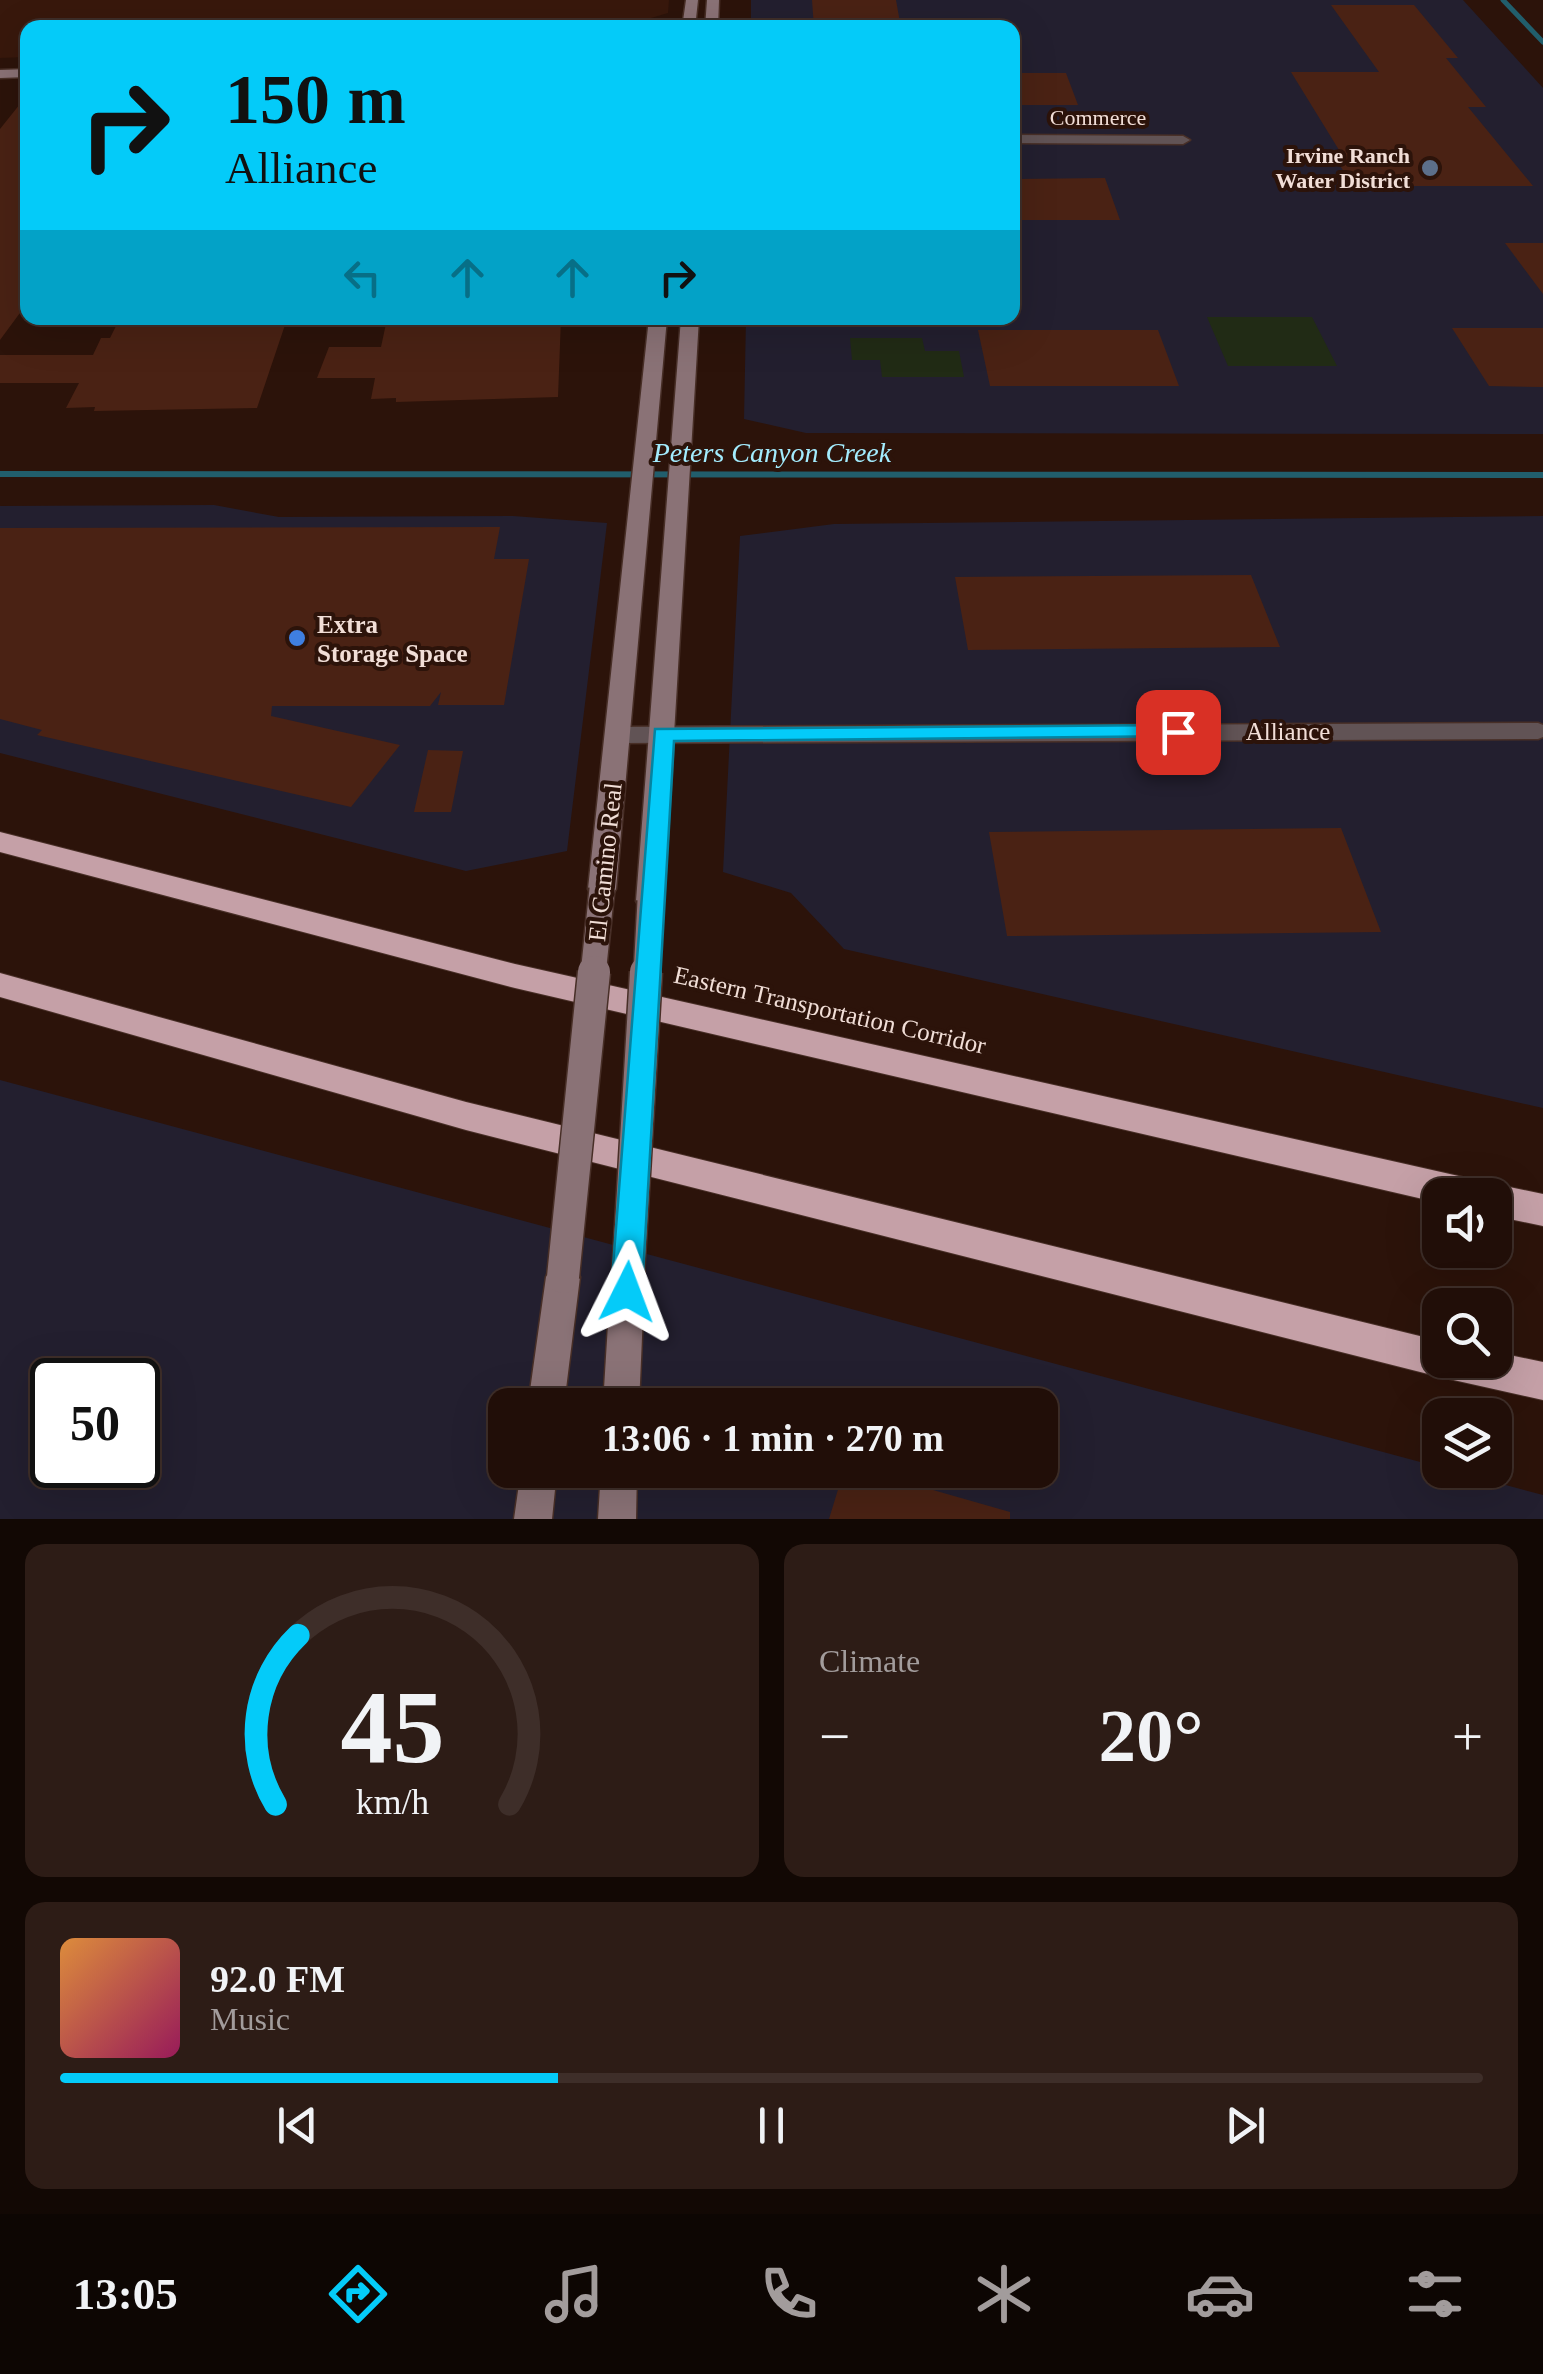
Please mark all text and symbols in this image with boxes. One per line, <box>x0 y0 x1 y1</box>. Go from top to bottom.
icon: right <box>60 60 190 190</box>
text: 150 m <box>225 61 406 138</box>
street label: Commerce <box>1050 105 1146 130</box>
text: Alliance <box>225 143 377 193</box>
place label: Irvine Ranch Water District <box>1275 143 1411 193</box>
marker: Irvine Ranch Water District <box>1419 157 1441 179</box>
icon: left <box>335 250 390 305</box>
icon: ahead <box>440 250 495 305</box>
icon: ahead <box>545 250 600 305</box>
icon: right <box>650 250 705 305</box>
water label: Peters Canyon Creek <box>652 437 892 468</box>
place label: Extra Storage Space <box>317 611 468 667</box>
marker: Extra Storage Space <box>286 627 308 649</box>
pin <box>1136 690 1221 775</box>
icon: arrive <box>1151 705 1206 760</box>
street label: Alliance <box>1246 718 1330 745</box>
street label: El Camino Real <box>583 781 627 943</box>
street label: Eastern Transportation Corridor <box>671 961 989 1059</box>
map controls <box>1422 1178 1512 1488</box>
button: sound <box>1422 1178 1512 1268</box>
position arrow <box>575 1240 679 1344</box>
button: search <box>1422 1288 1512 1378</box>
speed limit sign: 50 <box>30 1358 160 1488</box>
button: layers <box>1422 1398 1512 1488</box>
text: 13:06 · 1 min · 270 m <box>602 1417 944 1459</box>
text: Climate <box>819 1643 920 1679</box>
text: 45 <box>340 1669 444 1784</box>
text: 20° <box>1099 1694 1204 1777</box>
text: − <box>819 1706 850 1767</box>
text: + <box>1452 1706 1483 1767</box>
text: km/h <box>355 1782 429 1822</box>
text: 92.0 FM <box>210 1958 345 2000</box>
text: Music <box>210 2001 290 2037</box>
icon: previous <box>270 2098 325 2153</box>
icon: pause <box>744 2098 799 2153</box>
icon: next <box>1218 2098 1273 2153</box>
icon: directions <box>323 2259 393 2329</box>
icon: music <box>539 2259 609 2329</box>
icon: phone <box>754 2259 824 2329</box>
icon: climate <box>969 2259 1039 2329</box>
icon: car <box>1185 2259 1255 2329</box>
icon: filters <box>1400 2259 1470 2329</box>
text: 13:05 <box>73 2269 178 2319</box>

